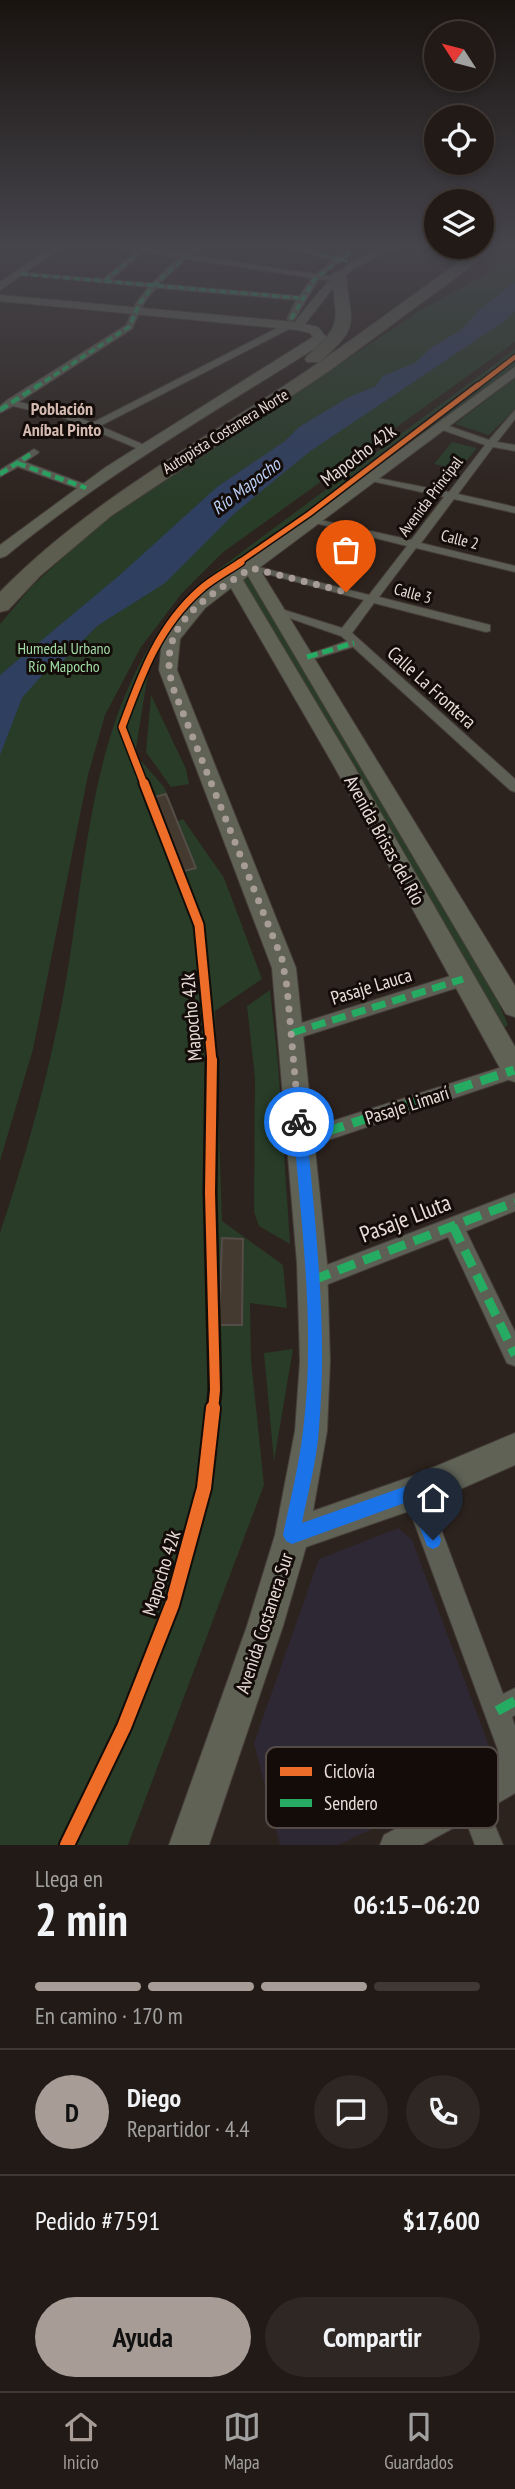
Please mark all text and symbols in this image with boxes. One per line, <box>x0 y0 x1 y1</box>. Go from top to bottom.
north arrow <box>424 21 494 91</box>
map controls <box>424 21 494 259</box>
button: locate <box>424 105 494 175</box>
button: layers <box>424 189 494 259</box>
street label: Autopista Costanera Norte <box>158 384 292 478</box>
district label: Población Aníbal Pinto <box>22 397 101 441</box>
street label: Mapocho 42k <box>316 419 401 491</box>
water label: Río Mapocho <box>207 452 286 519</box>
street label: Avenida Principal <box>393 452 467 540</box>
pin <box>316 520 376 592</box>
street label: Calle 2 <box>439 525 481 553</box>
icon: bag <box>327 531 365 569</box>
street label: Calle 3 <box>392 578 434 608</box>
park label: Humedal Urbano Río Mapocho <box>18 638 111 676</box>
street label: Calle La Frontera <box>383 641 481 733</box>
street label: Avenida Brisas del Río <box>339 771 431 909</box>
street label: Pasaje Lauca <box>328 962 414 1010</box>
street label: Mapocho 42k <box>175 971 207 1062</box>
street label: Pasaje Limarí <box>362 1080 452 1130</box>
courier <box>264 1087 334 1157</box>
icon: bike <box>280 1103 318 1141</box>
street label: Pasaje Lluta <box>355 1187 455 1249</box>
pin <box>403 1468 463 1540</box>
icon: home <box>414 1479 452 1517</box>
street label: Mapocho 42k <box>137 1527 186 1619</box>
street label: Avenida Costanera Sur <box>230 1549 298 1696</box>
legend <box>266 1747 498 1828</box>
text: Ciclovía <box>324 1759 375 1783</box>
text: Sendero <box>324 1791 378 1815</box>
text: Llega en <box>35 1864 103 1893</box>
text: 06:15–06:20 <box>353 1888 480 1921</box>
text: 2 min <box>35 1889 128 1949</box>
text: En camino · 170 m <box>35 2001 183 2030</box>
button: chat <box>314 2075 388 2149</box>
button: phone <box>406 2075 480 2149</box>
text: Diego <box>127 2081 181 2114</box>
text: D <box>65 2096 79 2129</box>
text: Repartidor · 4.4 <box>127 2114 250 2143</box>
text: Pedido #7591 <box>35 2204 160 2237</box>
text: $17,600 <box>402 2204 480 2237</box>
button: Ayuda <box>35 2297 251 2377</box>
button: Compartir <box>265 2297 480 2377</box>
tab: Inicio <box>62 2408 100 2474</box>
tab: Mapa <box>223 2408 261 2474</box>
tab: Guardados <box>384 2408 453 2474</box>

